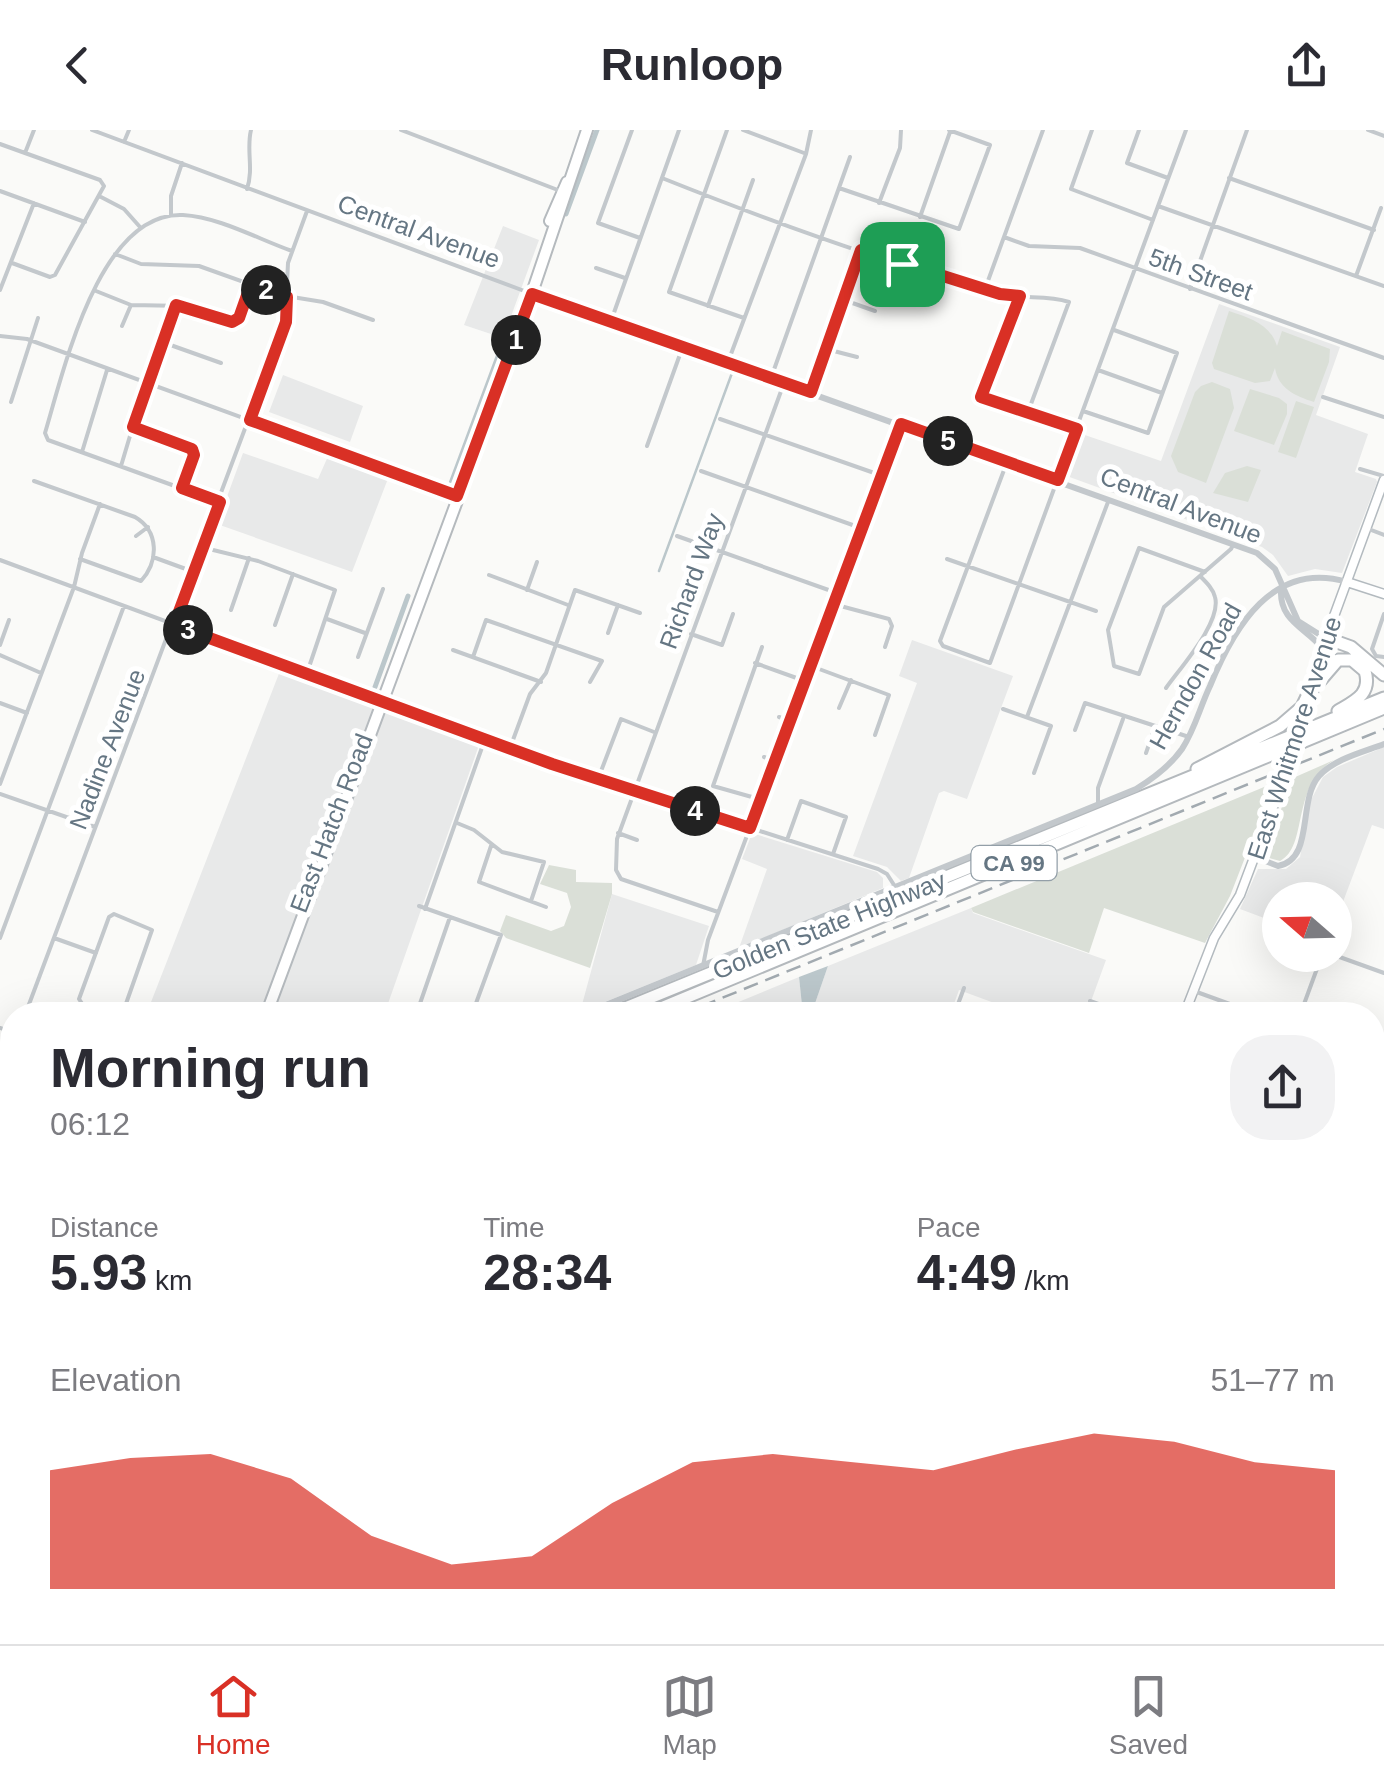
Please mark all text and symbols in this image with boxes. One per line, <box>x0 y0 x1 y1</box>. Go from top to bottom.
icon: back <box>50 38 105 93</box>
icon: share <box>1279 38 1334 93</box>
text: Runloop <box>601 39 783 90</box>
street label: Central Avenue <box>334 189 504 273</box>
pin <box>860 222 945 307</box>
icon: arrive <box>875 237 930 292</box>
street label: 5th Street <box>1145 242 1257 306</box>
pin: 2 <box>241 265 291 315</box>
text: 2 <box>258 274 274 305</box>
pin: 1 <box>491 315 541 365</box>
text: 1 <box>508 324 524 355</box>
pin: 5 <box>923 416 973 466</box>
text: 5 <box>940 425 956 456</box>
street label: Central Avenue <box>1096 461 1266 549</box>
street label: Richard Way <box>654 509 729 653</box>
street label: Herndon Road <box>1143 598 1247 754</box>
pin: 3 <box>163 605 213 655</box>
street label: East Whitmore Avenue <box>1241 613 1347 863</box>
text: 3 <box>180 614 196 645</box>
street label: Nadine Avenue <box>64 665 150 833</box>
street label: East Hatch Road <box>284 730 378 916</box>
pin: 4 <box>670 786 720 836</box>
text: 4 <box>687 795 703 826</box>
road number: CA 99 <box>972 846 1056 880</box>
street label: Golden State Highway <box>708 865 950 985</box>
north arrow <box>1262 882 1352 972</box>
map controls <box>1262 882 1352 972</box>
button: share <box>1230 1035 1335 1140</box>
text: Morning run <box>50 1037 371 1099</box>
text: 06:12 <box>50 1106 130 1142</box>
text: Distance <box>50 1212 159 1243</box>
text: Time <box>483 1212 545 1243</box>
text: Pace <box>917 1212 980 1243</box>
text: 5.93 <box>50 1245 147 1301</box>
text: 28:34 <box>483 1245 611 1301</box>
text: 4:49 <box>917 1245 1017 1301</box>
text: km <box>147 1265 192 1296</box>
text: /km <box>1017 1265 1070 1296</box>
text: Elevation <box>50 1362 182 1398</box>
text: 51–77 m <box>1210 1362 1335 1398</box>
tab: Home <box>196 1669 271 1761</box>
tab: Map <box>662 1669 717 1761</box>
tab: Saved <box>1109 1669 1188 1761</box>

